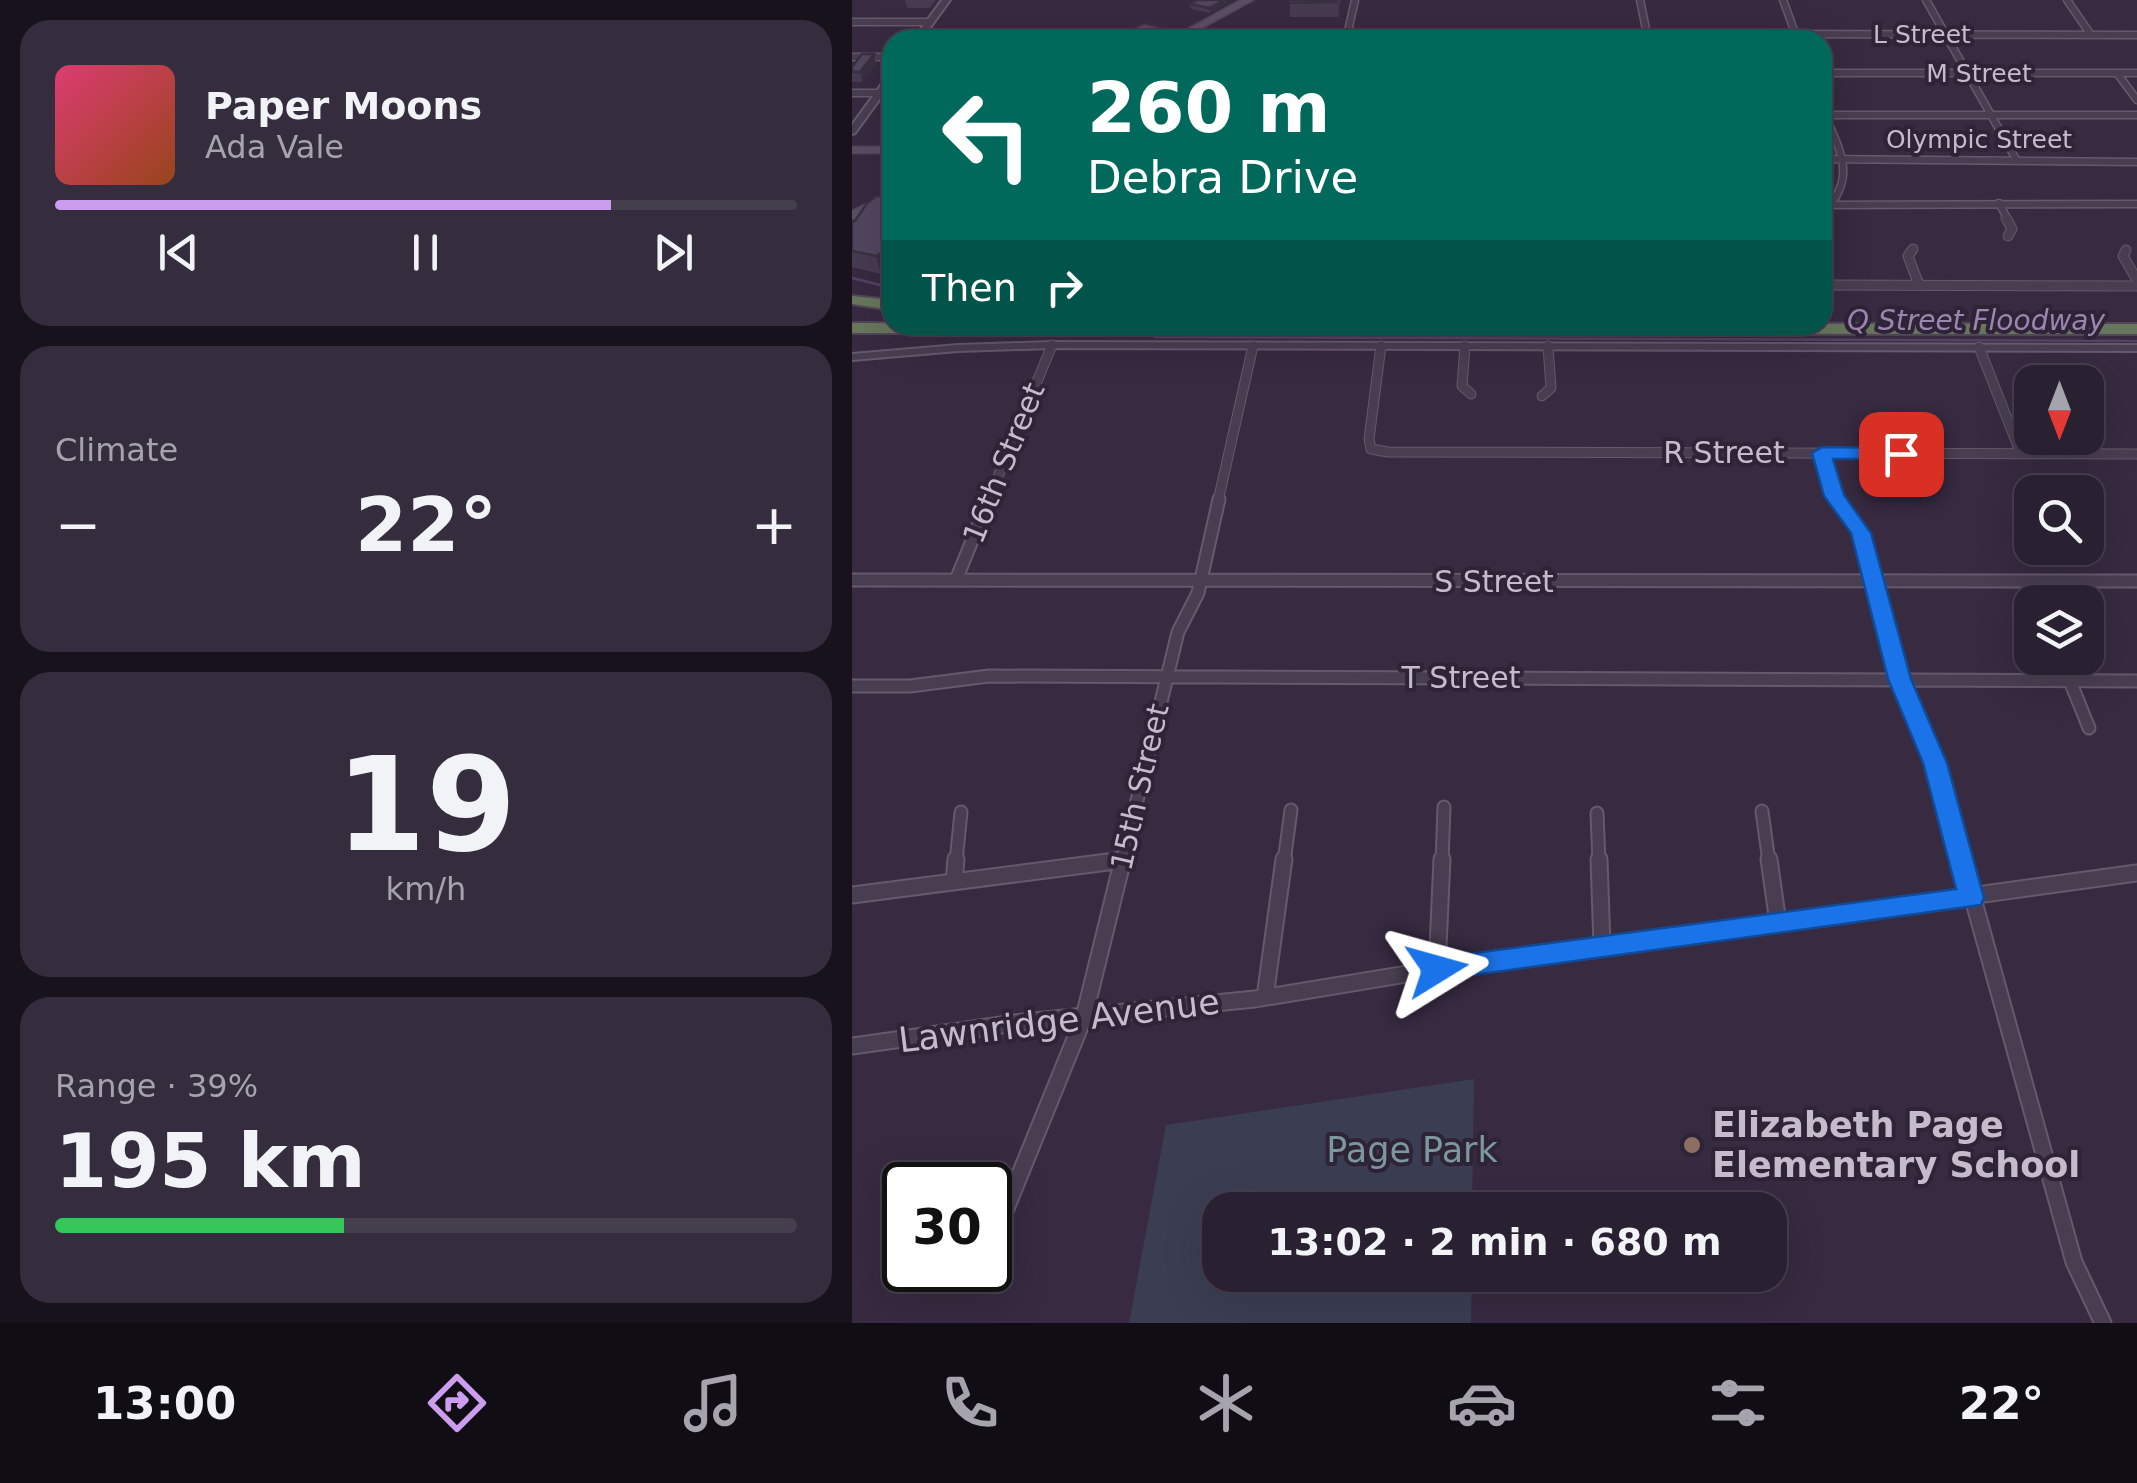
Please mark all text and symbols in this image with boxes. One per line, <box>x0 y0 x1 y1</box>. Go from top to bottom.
street label: L Street <box>1873 20 1971 49</box>
street label: M Street <box>1926 59 2032 88</box>
text: 260 m <box>1087 67 1330 149</box>
icon: left <box>922 70 1052 200</box>
text: Paper Moons <box>205 84 482 128</box>
street label: Olympic Street <box>1886 125 2072 154</box>
text: Ada Vale <box>205 128 344 166</box>
text: Debra Drive <box>1087 151 1358 204</box>
icon: previous <box>151 225 206 280</box>
icon: pause <box>398 225 453 280</box>
icon: next <box>646 225 701 280</box>
icon: right <box>1037 260 1092 315</box>
text: Then <box>922 266 1017 310</box>
water label: Q Street Floodway <box>1847 304 2105 337</box>
north arrow <box>2014 365 2104 455</box>
map controls <box>2014 365 2104 675</box>
street label: 16th Street <box>956 377 1052 548</box>
pin <box>1859 412 1944 497</box>
icon: arrive <box>1874 427 1929 482</box>
text: Climate <box>55 431 178 469</box>
street label: R Street <box>1663 435 1785 470</box>
button: search <box>2014 475 2104 565</box>
text: 22° <box>355 481 497 569</box>
text: − <box>55 493 101 557</box>
text: + <box>751 493 797 557</box>
street label: S Street <box>1434 564 1554 599</box>
button: layers <box>2014 585 2104 675</box>
street label: T Street <box>1400 660 1521 695</box>
street label: 15th Street <box>1103 700 1176 873</box>
text: 19 <box>336 729 516 881</box>
text: km/h <box>386 870 466 908</box>
position arrow <box>1385 917 1489 1021</box>
street label: Lawnridge Avenue <box>896 981 1222 1061</box>
text: Range · 39% <box>55 1067 258 1105</box>
place label: Elizabeth Page Elementary School <box>1712 1105 2080 1185</box>
text: 195 km <box>55 1117 366 1205</box>
park label: Page Park <box>1326 1130 1498 1170</box>
marker: Elizabeth Page Elementary School <box>1681 1134 1703 1156</box>
speed limit sign: 30 <box>882 1162 1012 1292</box>
text: 13:02 · 2 min · 680 m <box>1267 1220 1722 1264</box>
icon: directions <box>422 1368 492 1438</box>
icon: music <box>678 1368 748 1438</box>
icon: phone <box>935 1368 1005 1438</box>
icon: climate <box>1191 1368 1261 1438</box>
icon: car <box>1447 1368 1517 1438</box>
icon: filters <box>1703 1368 1773 1438</box>
text: 13:00 <box>93 1377 236 1430</box>
text: 22° <box>1959 1377 2044 1430</box>

